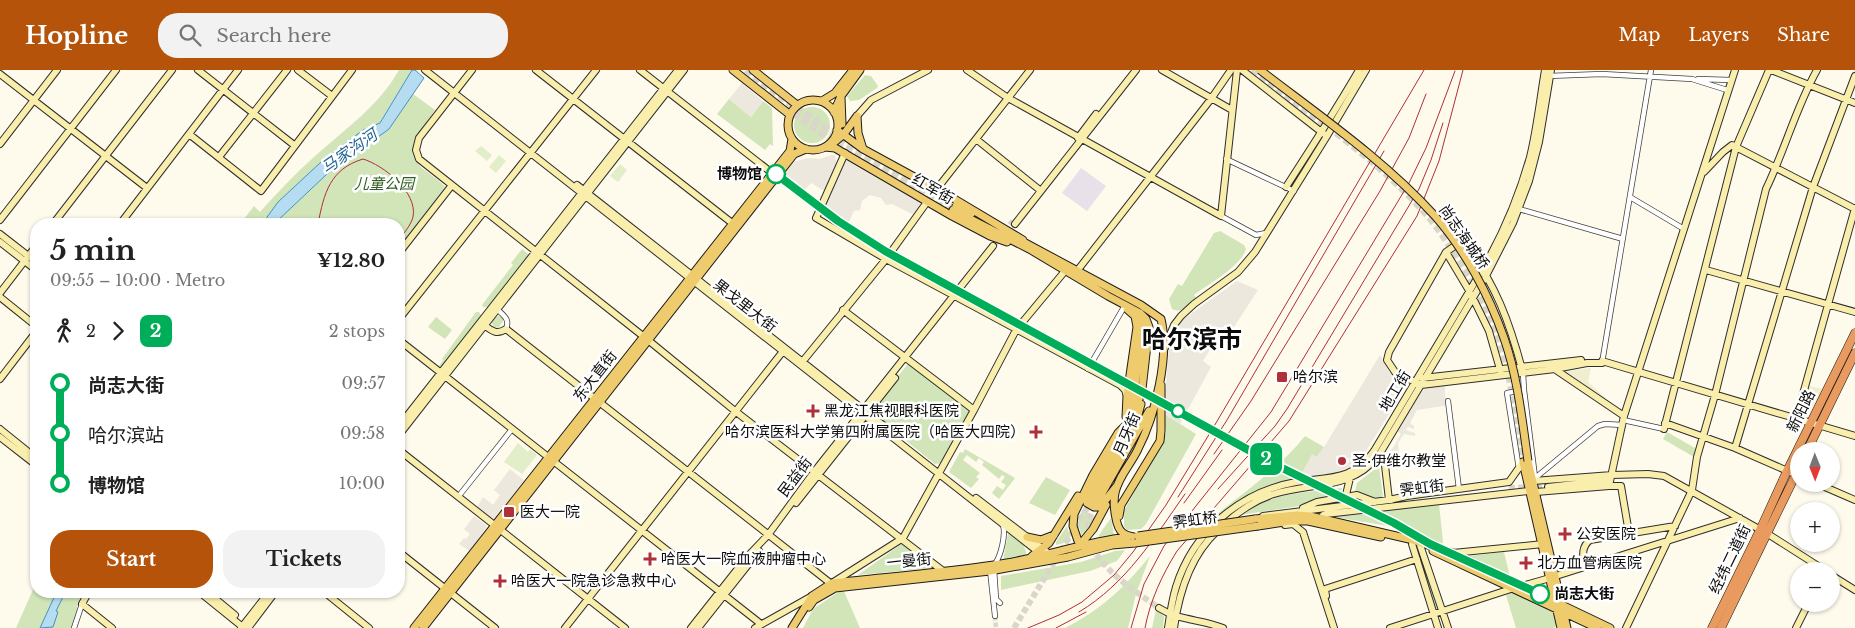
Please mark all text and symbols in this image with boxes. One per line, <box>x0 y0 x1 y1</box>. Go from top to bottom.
search box <box>158 13 508 58</box>
text: Hopline <box>25 21 128 50</box>
icon: search <box>176 21 204 49</box>
text: Search here <box>216 24 331 47</box>
text: Map <box>1619 24 1660 46</box>
text: Layers <box>1688 24 1749 46</box>
text: Share <box>1777 24 1830 46</box>
water label: 马家沟河 <box>317 123 383 178</box>
place label: 博物馆 <box>717 164 762 183</box>
marker: 博物馆 <box>766 164 786 184</box>
street label: 红军街 <box>909 169 957 208</box>
park label: 儿童公园 <box>354 174 416 193</box>
street label: 尚志海城桥 <box>1435 201 1494 273</box>
text: 5 min <box>50 233 136 268</box>
text: ¥12.80 <box>317 249 385 272</box>
text: 09:55 – 10:00 · Metro <box>50 270 225 290</box>
street label: 果戈里大街 <box>710 275 781 336</box>
icon: walk <box>50 317 78 345</box>
icon: forward <box>104 317 132 345</box>
text: 2 <box>150 320 162 342</box>
text: 2 <box>86 321 96 341</box>
text: 2 stops <box>329 321 385 341</box>
district label: 哈尔滨市 <box>1142 324 1242 355</box>
street label: 东大直街 <box>569 346 621 405</box>
place label: 哈尔滨 <box>1293 367 1338 386</box>
street label: 地工街 <box>1375 367 1414 415</box>
marker: 哈尔滨 <box>1275 370 1289 384</box>
text: 09:57 <box>342 373 385 393</box>
text: 尚志大街 <box>88 374 164 397</box>
street label: 新阳路 <box>1782 386 1819 435</box>
place label: 黑龙江焦视眼科医院 <box>824 401 959 420</box>
marker: 黑龙江焦视眼科医院 <box>806 404 820 418</box>
unlabelled marker <box>1171 404 1185 418</box>
street label: 月牙街 <box>1109 409 1144 458</box>
place label: 哈尔滨医科大学第四附属医院（哈医大四院） <box>725 422 1025 441</box>
text: 09:58 <box>340 423 385 443</box>
text: 哈尔滨站 <box>88 424 164 447</box>
marker: 哈尔滨医科大学第四附属医院（哈医大四院） <box>1029 425 1043 439</box>
north arrow <box>1790 442 1840 492</box>
map controls <box>1790 442 1840 612</box>
line badge: 2 <box>1250 443 1282 475</box>
text: 2 <box>1260 448 1272 470</box>
place label: 圣·伊维尔教堂 <box>1352 451 1446 470</box>
street label: 民益街 <box>773 453 816 500</box>
marker: 圣·伊维尔教堂 <box>1336 455 1348 467</box>
text: 10:00 <box>339 473 385 493</box>
text: 博物馆 <box>88 474 145 497</box>
street label: 霁虹街 <box>1398 475 1445 500</box>
place label: 医大一院 <box>520 502 580 521</box>
button: + <box>1790 502 1840 552</box>
marker: 医大一院 <box>502 505 516 519</box>
street label: 霁虹桥 <box>1171 507 1219 532</box>
street label: 经纬二道街 <box>1705 521 1755 597</box>
place label: 公安医院 <box>1576 524 1636 543</box>
marker: 公安医院 <box>1558 527 1572 541</box>
button: Start <box>50 530 213 588</box>
button: Tickets <box>223 530 385 588</box>
place label: 哈医大一院血液肿瘤中心 <box>661 549 826 568</box>
street label: 一曼街 <box>886 549 932 572</box>
marker: 哈医大一院血液肿瘤中心 <box>643 552 657 566</box>
place label: 北方血管病医院 <box>1537 553 1642 572</box>
marker: 北方血管病医院 <box>1519 556 1533 570</box>
button: − <box>1790 562 1840 612</box>
place label: 哈医大一院急诊急救中心 <box>511 571 676 590</box>
marker: 哈医大一院急诊急救中心 <box>493 574 507 588</box>
marker: 尚志大街 <box>1530 584 1550 604</box>
place label: 尚志大街 <box>1554 584 1614 603</box>

